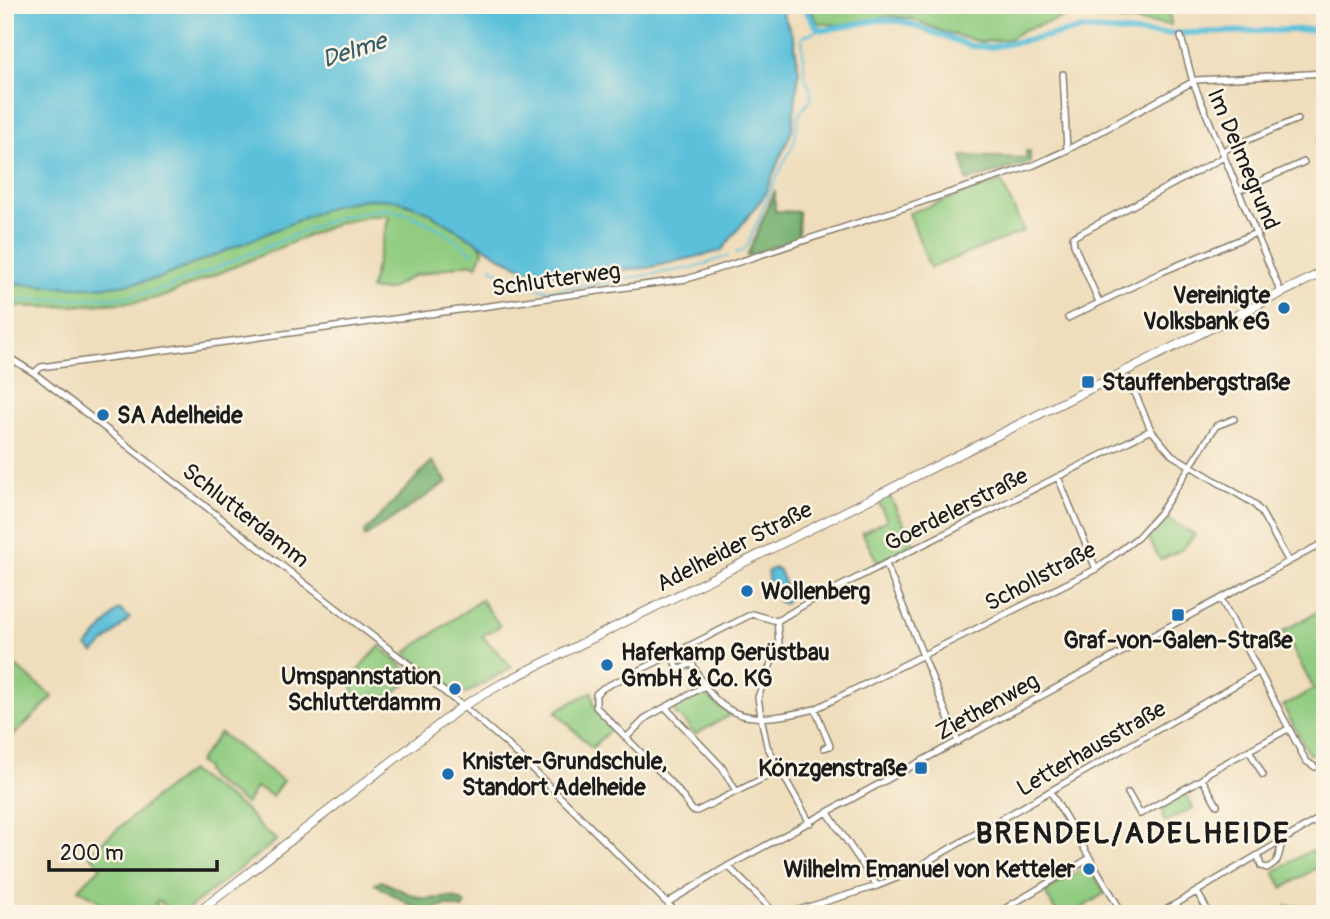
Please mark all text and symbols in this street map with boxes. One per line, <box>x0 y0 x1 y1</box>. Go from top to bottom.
water label: Delme <box>318 26 392 74</box>
street label: Im Delmegrund <box>1201 84 1286 234</box>
street label: Schlutterweg <box>490 256 622 303</box>
place label: Vereinigte Volksbank eG <box>1143 281 1271 336</box>
marker: Vereinigte Volksbank eG <box>1276 300 1292 316</box>
place label: Stauffenbergstraße <box>1102 368 1291 397</box>
marker: Stauffenbergstraße <box>1080 374 1096 390</box>
place label: SA Adelheide <box>117 401 243 430</box>
marker: SA Adelheide <box>95 407 111 423</box>
street label: Schlutterdamm <box>176 457 315 574</box>
street label: Goerdelerstraße <box>880 461 1033 558</box>
street label: Adelheider Straße <box>651 494 818 598</box>
street label: Schollstraße <box>980 535 1101 618</box>
place label: Wollenberg <box>761 577 871 606</box>
marker: Wollenberg <box>739 583 755 599</box>
marker: Graf-von-Galen-Straße <box>1170 607 1186 623</box>
place label: Graf-von-Galen-Straße <box>1063 626 1293 655</box>
place label: Haferkamp Gerüstbau GmbH & Co. KG <box>621 638 830 693</box>
marker: Haferkamp Gerüstbau GmbH & Co. KG <box>599 657 615 673</box>
place label: Umspannstation Schlutterdamm <box>281 662 441 717</box>
street label: Ziethenweg <box>931 666 1044 747</box>
marker: Umspannstation Schlutterdamm <box>447 681 463 697</box>
street label: Letterhausstraße <box>1011 694 1172 803</box>
place label: Knister-Grundschule, Standort Adelheide <box>462 747 667 802</box>
place label: Könzgenstraße <box>758 754 908 783</box>
marker: Könzgenstraße <box>913 760 929 776</box>
marker: Knister-Grundschule, Standort Adelheide <box>440 766 456 782</box>
district label: BRENDEL/ADELHEIDE <box>975 815 1291 852</box>
scale bar <box>49 828 217 872</box>
text: 200 m <box>60 840 124 867</box>
place label: Wilhelm Emanuel von Ketteler <box>783 855 1076 884</box>
marker: Wilhelm Emanuel von Ketteler <box>1081 861 1097 877</box>

